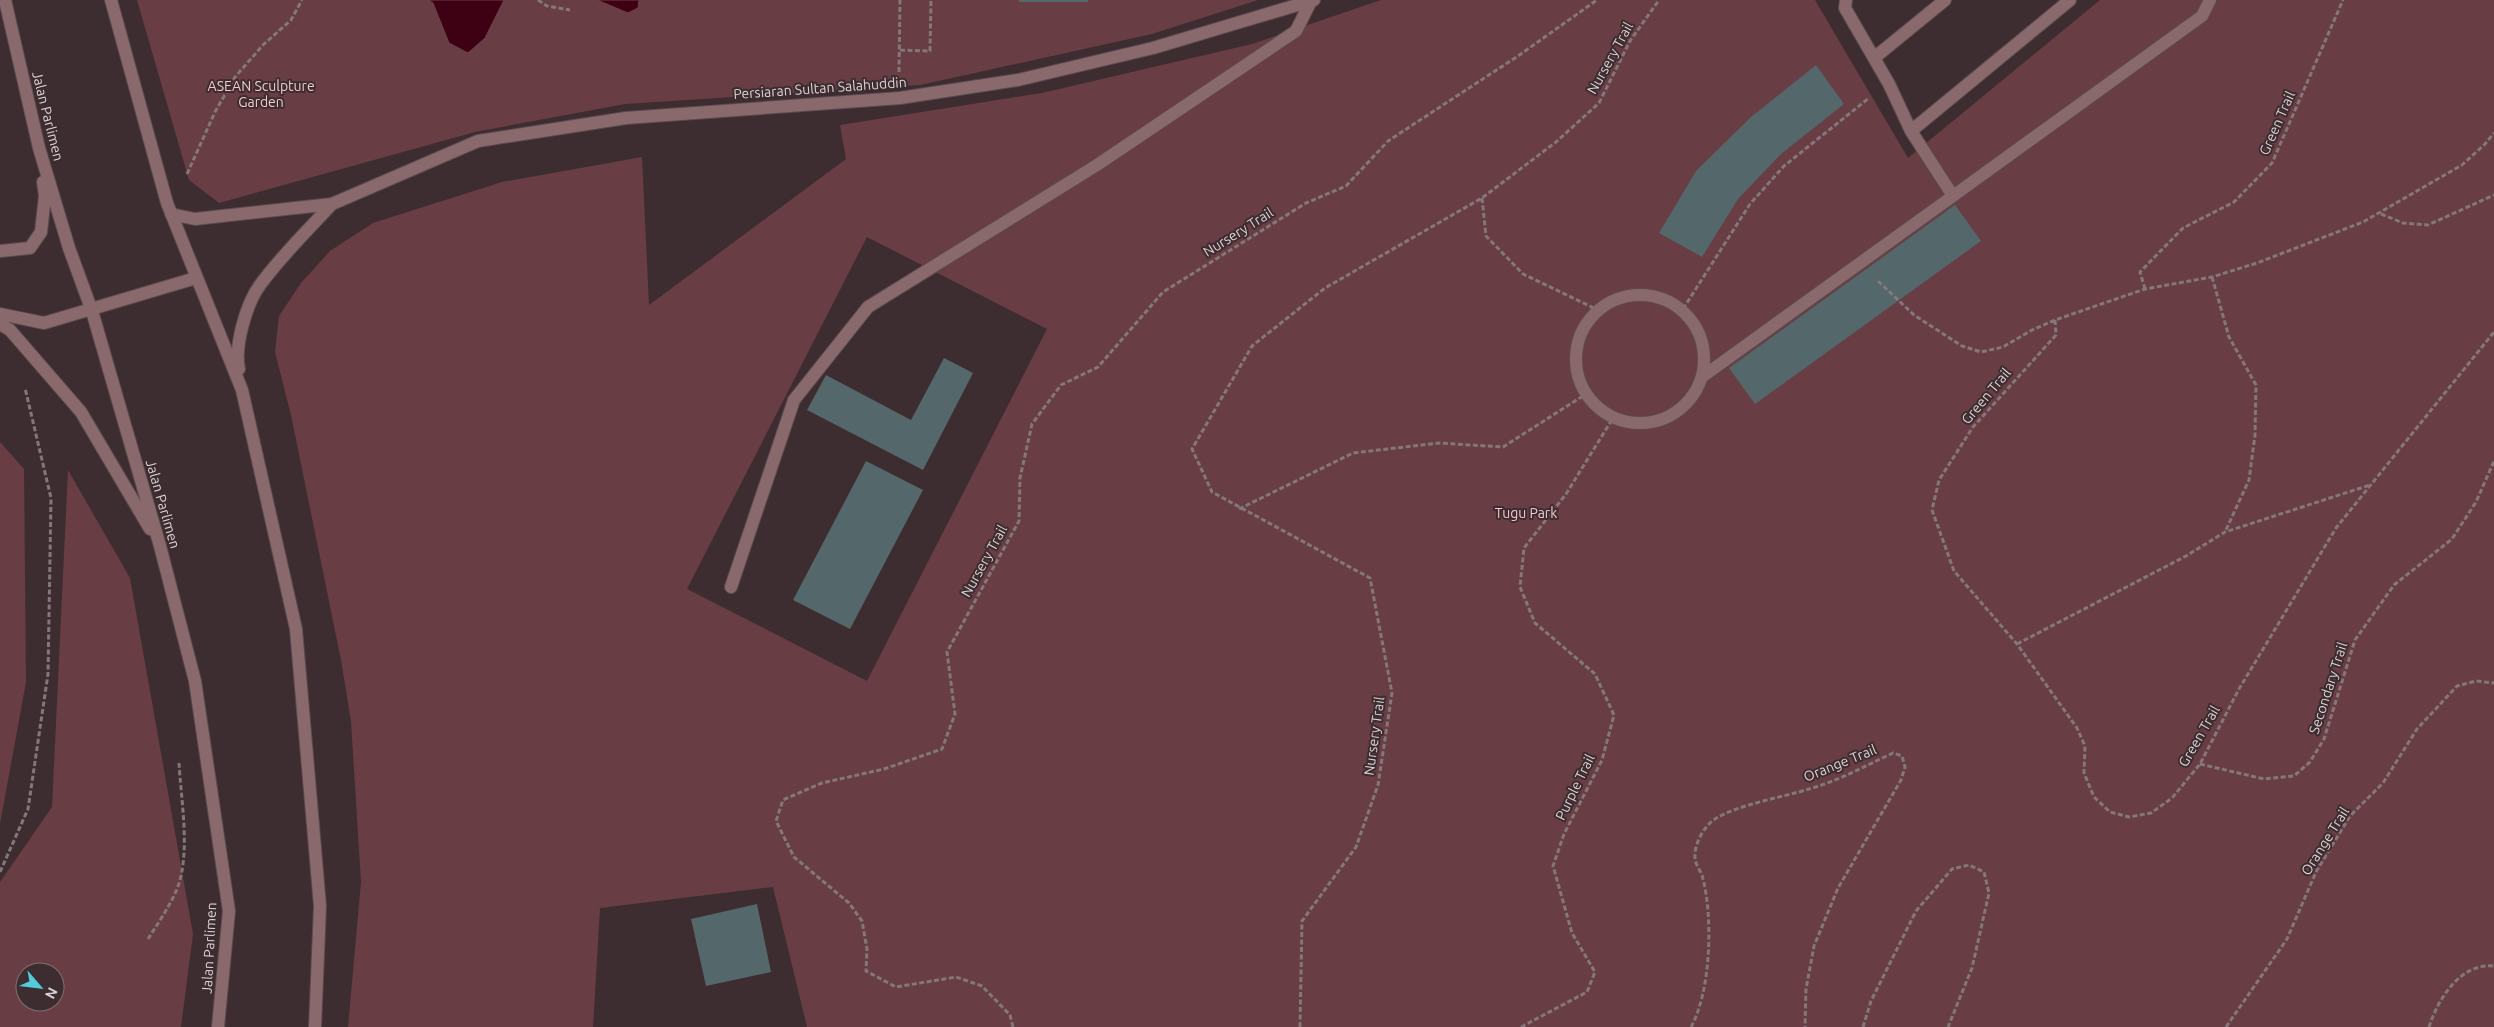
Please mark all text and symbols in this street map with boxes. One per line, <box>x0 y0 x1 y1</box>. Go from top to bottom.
street label: Nursery Trail <box>1584 19 1636 97</box>
street label: Jalan Parlimen <box>29 70 67 162</box>
street label: Persiaran Sultan Salahuddin <box>733 74 907 102</box>
park label: ASEAN Sculpture Garden <box>207 78 315 110</box>
street label: Green Trail <box>2256 88 2298 157</box>
street label: Nursery Trail <box>1200 204 1276 260</box>
street label: Green Trail <box>1958 365 2014 427</box>
street label: Jalan Parlimen <box>143 458 183 550</box>
park label: Tugu Park <box>1495 505 1557 521</box>
street label: Nursery Trail <box>958 522 1010 600</box>
street label: Secondary Trail <box>2306 640 2350 736</box>
street label: Nursery Trail <box>1361 695 1388 776</box>
street label: Green Trail <box>2175 702 2223 769</box>
street label: Orange Trail <box>1801 741 1879 785</box>
street label: Purple Trail <box>1552 751 1598 823</box>
street label: Orange Trail <box>2298 804 2352 878</box>
street label: Jalan Parlimen <box>199 902 219 994</box>
north arrow <box>15 962 65 1012</box>
text: N <box>42 985 61 1001</box>

